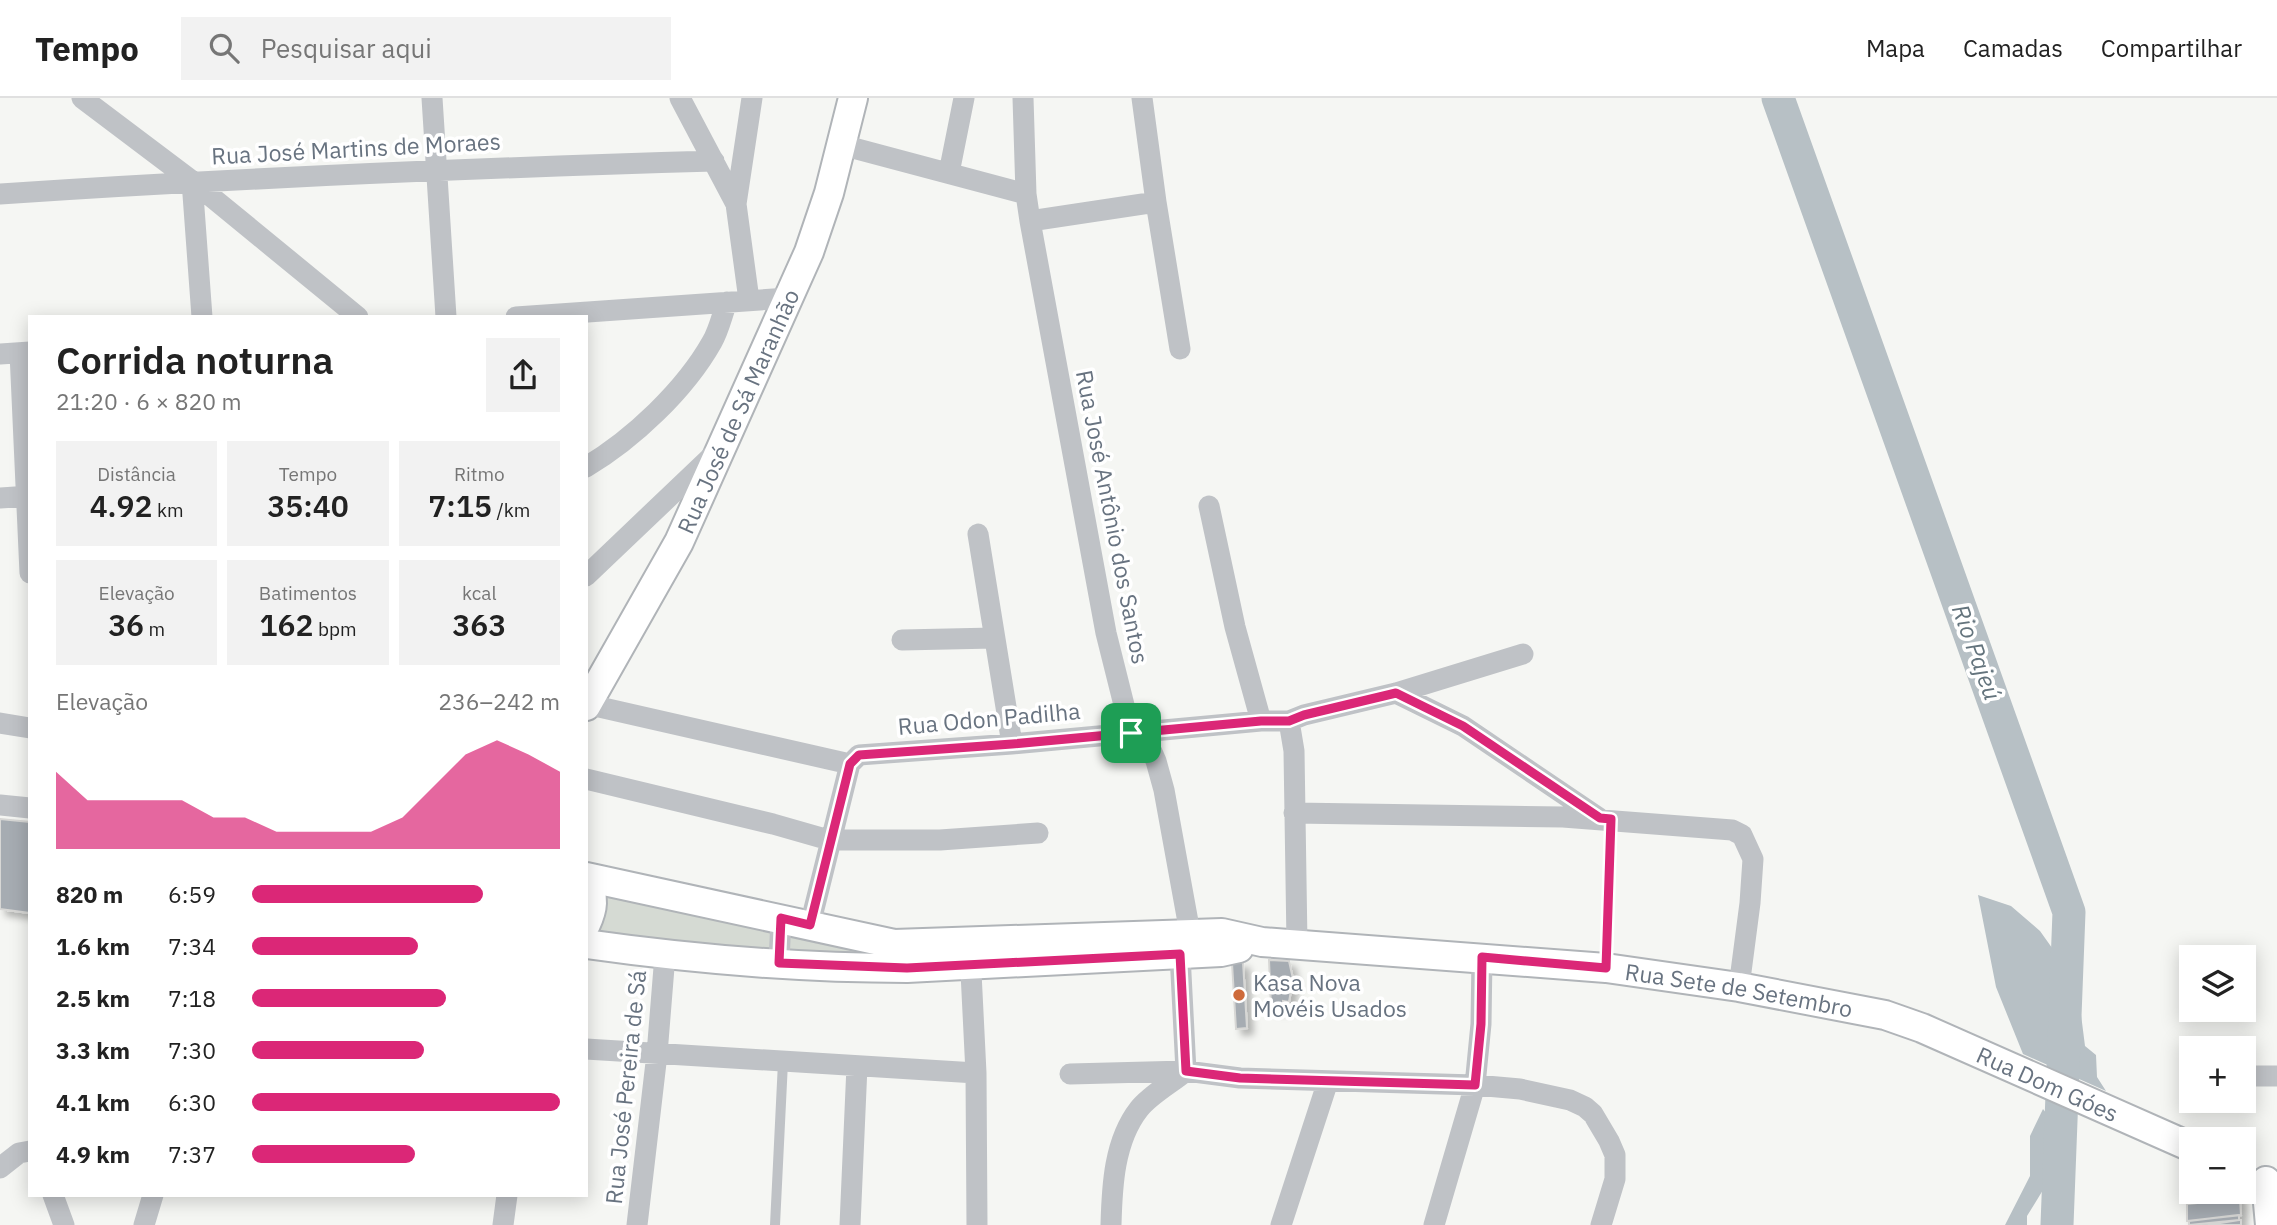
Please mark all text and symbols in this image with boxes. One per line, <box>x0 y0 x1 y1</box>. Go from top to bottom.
search box <box>181 17 671 80</box>
text: Tempo <box>35 27 139 70</box>
icon: search <box>205 29 243 67</box>
text: Pesquisar aqui <box>261 31 432 65</box>
text: Mapa <box>1866 32 1925 64</box>
text: Camadas <box>1963 32 2063 64</box>
text: Compartilhar <box>2101 32 2242 64</box>
street label: Rua José Martins de Moraes <box>211 125 501 171</box>
street label: Rua José de Sá Maranhão <box>670 284 806 538</box>
text: Corrida noturna <box>56 335 334 384</box>
button: share <box>486 338 560 412</box>
street label: Rua José Antônio dos Santos <box>1070 367 1156 667</box>
text: 21:20 · 6 × 820 m <box>56 386 242 416</box>
text: Distância <box>97 462 176 486</box>
text: Tempo <box>279 462 337 486</box>
text: Ritmo <box>454 462 505 486</box>
text: 4.92 <box>90 486 153 525</box>
text: 35:40 <box>267 486 349 525</box>
text: 7:15 <box>428 486 492 525</box>
text: km <box>153 498 184 522</box>
text: /km <box>492 498 530 522</box>
text: Elevação <box>99 581 175 605</box>
text: Batimentos <box>259 581 357 605</box>
text: kcal <box>462 581 497 605</box>
water label: Rio Pajeú <box>1945 600 2009 704</box>
text: 36 <box>108 605 144 644</box>
text: 162 <box>259 605 313 644</box>
text: 363 <box>452 605 506 644</box>
text: m <box>144 617 165 641</box>
text: bpm <box>313 617 357 641</box>
text: Elevação <box>56 686 148 716</box>
text: 236–242 m <box>438 686 560 716</box>
street label: Rua Odon Padilha <box>896 695 1082 741</box>
pin <box>1101 703 1161 763</box>
icon: arrive <box>1112 714 1150 752</box>
text: 820 m <box>56 879 123 909</box>
text: 6:59 <box>168 879 216 909</box>
text: 1.6 km <box>56 931 130 961</box>
text: 7:34 <box>168 931 216 961</box>
map controls <box>2179 945 2256 1204</box>
button: layers <box>2179 945 2256 1022</box>
street label: Rua Sete de Setembro <box>1623 956 1855 1023</box>
place label: Kasa Nova Movéis Usados <box>1253 967 1407 1023</box>
street label: Rua José Pereira de Sá <box>598 968 652 1206</box>
text: 2.5 km <box>56 983 130 1013</box>
text: 7:18 <box>168 983 216 1013</box>
marker: Kasa Nova Movéis Usados <box>1231 987 1247 1003</box>
text: 3.3 km <box>56 1035 130 1065</box>
text: 7:30 <box>168 1035 216 1065</box>
button: + <box>2179 1036 2256 1113</box>
street label: Rua Dom Góes <box>1972 1039 2123 1128</box>
text: 4.1 km <box>56 1087 130 1117</box>
text: 6:30 <box>168 1087 216 1117</box>
button: − <box>2179 1127 2256 1204</box>
text: 4.9 km <box>56 1139 130 1169</box>
text: 7:37 <box>168 1139 216 1169</box>

